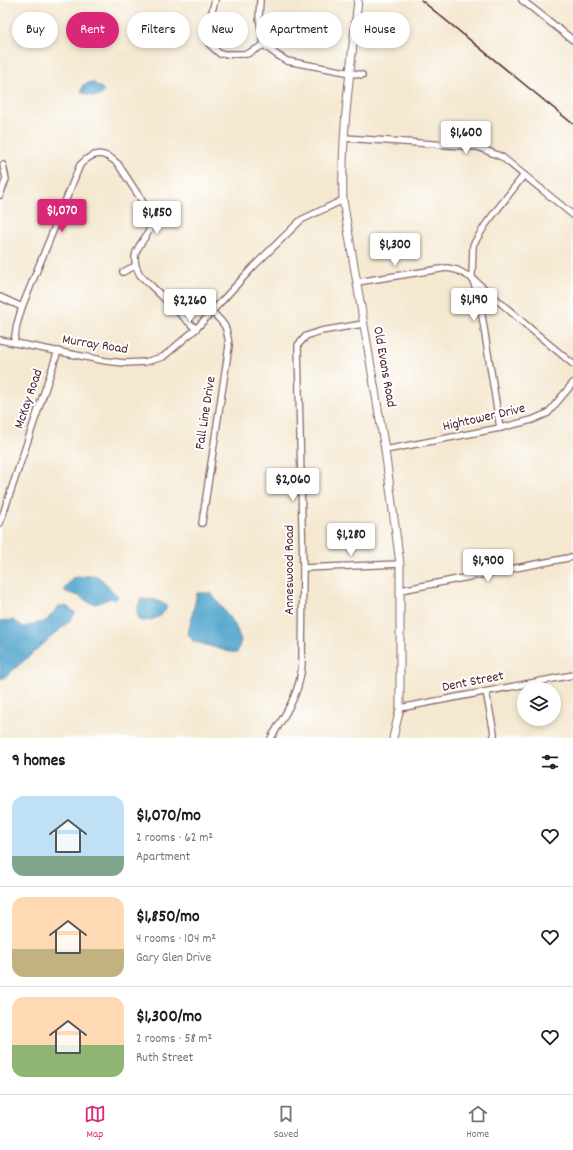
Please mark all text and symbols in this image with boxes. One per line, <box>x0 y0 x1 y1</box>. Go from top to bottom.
chip: Buy <box>12 12 58 48</box>
chip: Rent <box>66 12 119 48</box>
chip: Filters <box>127 12 190 48</box>
chip: New <box>198 12 248 48</box>
chip: Apartment <box>256 12 342 48</box>
chip: House <box>350 12 410 48</box>
pin: $1,600 <box>433 121 499 155</box>
text: $1,600 <box>450 124 482 143</box>
pin: $1,070 <box>29 199 95 233</box>
pin: $1,850 <box>124 201 190 235</box>
text: $1,070 <box>46 202 78 221</box>
text: $1,850 <box>142 204 172 223</box>
pin: $1,300 <box>362 233 428 267</box>
text: $1,300 <box>379 236 411 255</box>
pin: $1,190 <box>441 288 507 322</box>
pin: $2,260 <box>157 289 223 323</box>
text: $1,190 <box>460 291 488 310</box>
text: $2,260 <box>173 292 207 311</box>
street label: Old Evans Road <box>367 325 401 409</box>
street label: Murray Road <box>61 330 129 360</box>
street label: McKay Road <box>9 366 49 432</box>
street label: Fall Line Drive <box>190 375 222 451</box>
street label: Hightower Drive <box>441 399 527 437</box>
pin: $2,060 <box>260 468 326 502</box>
text: $2,060 <box>275 471 311 490</box>
pin: $1,280 <box>318 523 384 557</box>
street label: Anneswood Road <box>280 525 300 615</box>
text: $1,280 <box>336 526 366 545</box>
pin: $1,900 <box>455 549 521 583</box>
text: $1,900 <box>472 552 504 571</box>
street label: Dent Street <box>441 666 505 698</box>
map controls <box>517 682 561 726</box>
button: layers <box>517 682 561 726</box>
text: 9 homes <box>12 750 65 774</box>
icon: filters <box>539 751 561 773</box>
text: $1,070/mo <box>136 805 201 829</box>
icon: home <box>44 812 92 860</box>
icon: heart <box>539 825 561 847</box>
text: 2 rooms · 62 m² <box>136 829 213 848</box>
text: Apartment <box>136 848 190 867</box>
text: $1,850/mo <box>136 906 200 930</box>
icon: home <box>44 913 92 961</box>
icon: heart <box>539 926 561 948</box>
text: 4 rooms · 104 m² <box>136 930 216 949</box>
text: Gary Glen Drive <box>136 949 211 968</box>
text: $1,300/mo <box>136 1006 202 1030</box>
icon: home <box>44 1013 92 1061</box>
icon: heart <box>539 1026 561 1048</box>
text: 2 rooms · 58 m² <box>136 1030 212 1049</box>
text: Ruth Street <box>136 1049 193 1068</box>
tab: Map <box>84 1103 106 1143</box>
tab: Saved <box>274 1103 298 1143</box>
tab: Home <box>466 1103 489 1143</box>

